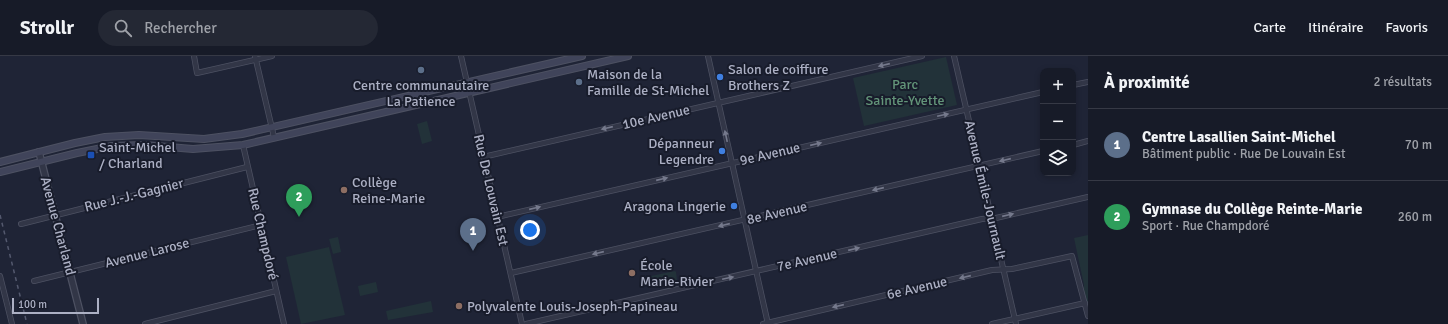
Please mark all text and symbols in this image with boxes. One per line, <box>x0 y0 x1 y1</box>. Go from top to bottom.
search box <box>98 10 378 46</box>
text: Strollr <box>20 16 74 40</box>
icon: search <box>112 17 134 39</box>
text: Rechercher <box>144 19 217 37</box>
text: Carte <box>1253 19 1286 36</box>
text: Itinéraire <box>1308 19 1364 36</box>
text: Favoris <box>1386 19 1428 36</box>
place label: Salon de coiffure Brothers Z <box>728 61 828 94</box>
one-way arrow <box>878 62 890 68</box>
marker: Centre communautaire La Patience <box>416 65 426 75</box>
place label: Maison de la Famille de St-Michel <box>587 66 709 99</box>
map controls <box>1040 68 1076 176</box>
button: + <box>1040 68 1076 104</box>
marker: Salon de coiffure Brothers Z <box>715 72 725 82</box>
text: À proximité <box>1104 72 1190 93</box>
text: 2 résultats <box>1373 74 1432 90</box>
park label: Parc Sainte-Yvette <box>865 76 945 109</box>
place label: Centre communautaire La Patience <box>353 77 489 110</box>
marker: Maison de la Famille de St-Michel <box>574 77 584 87</box>
street label: 10e Avenue <box>620 101 692 133</box>
button: − <box>1040 104 1076 140</box>
one-way arrow <box>936 112 949 118</box>
street label: Avenue Émile-Journault <box>961 118 1009 262</box>
one-way arrow <box>601 126 613 132</box>
text: Centre Lasallien Saint-Michel <box>1142 128 1336 146</box>
one-way arrow <box>722 130 728 142</box>
street label: Rue De Louvain Est <box>470 133 512 247</box>
place label: Dépanneur Legendre <box>648 135 715 168</box>
text: 1 <box>1113 137 1121 153</box>
text: 70 m <box>1405 137 1432 153</box>
place label: Saint-Michel / Charland <box>99 139 176 172</box>
street label: 9e Avenue <box>738 139 802 169</box>
button: layers <box>1040 140 1076 176</box>
one-way arrow <box>810 141 822 147</box>
marker: Dépanneur Legendre <box>717 146 727 156</box>
text: Bâtiment public · Rue De Louvain Est <box>1142 146 1345 162</box>
marker: Saint-Michel / Charland <box>86 150 96 160</box>
one-way arrow <box>999 157 1011 163</box>
street label: Rue J.-J.-Gagnier <box>83 174 186 216</box>
place label: Collège Reine-Marie <box>352 174 425 207</box>
street label: Avenue Charland <box>37 175 79 277</box>
one-way arrow <box>656 175 668 181</box>
pin: 2 <box>286 184 312 217</box>
marker: Collège Reine-Marie <box>339 185 349 195</box>
street label: Rue Champdoré <box>244 186 282 282</box>
one-way arrow <box>872 187 884 193</box>
place label: Aragona Lingerie <box>624 198 726 215</box>
street label: 8e Avenue <box>745 198 809 228</box>
text: Gymnase du Collège Reinte-Marie <box>1142 200 1362 218</box>
marker: Aragona Lingerie <box>729 201 739 211</box>
one-way arrow <box>529 205 541 211</box>
text: 2 <box>1113 209 1121 225</box>
text: 260 m <box>1398 209 1432 225</box>
one-way arrow <box>1002 212 1015 218</box>
pin: 1 <box>460 218 486 251</box>
text: Sport · Rue Champdoré <box>1142 218 1270 234</box>
your location <box>520 220 540 240</box>
one-way arrow <box>718 222 730 228</box>
street label: Avenue Larose <box>103 234 191 272</box>
street label: 7e Avenue <box>775 245 839 275</box>
one-way arrow <box>848 246 860 252</box>
one-way arrow <box>591 251 604 257</box>
place label: École Marie-Rivier <box>640 257 715 290</box>
marker: École Marie-Rivier <box>627 268 637 278</box>
street label: 6e Avenue <box>885 273 949 303</box>
one-way arrow <box>959 274 971 280</box>
one-way arrow <box>721 275 734 281</box>
scale bar <box>12 296 99 315</box>
text: 100 m <box>18 298 47 311</box>
place label: Polyvalente Louis-Joseph-Papineau <box>467 298 678 315</box>
marker: Polyvalente Louis-Joseph-Papineau <box>454 301 464 311</box>
one-way arrow <box>832 304 845 310</box>

